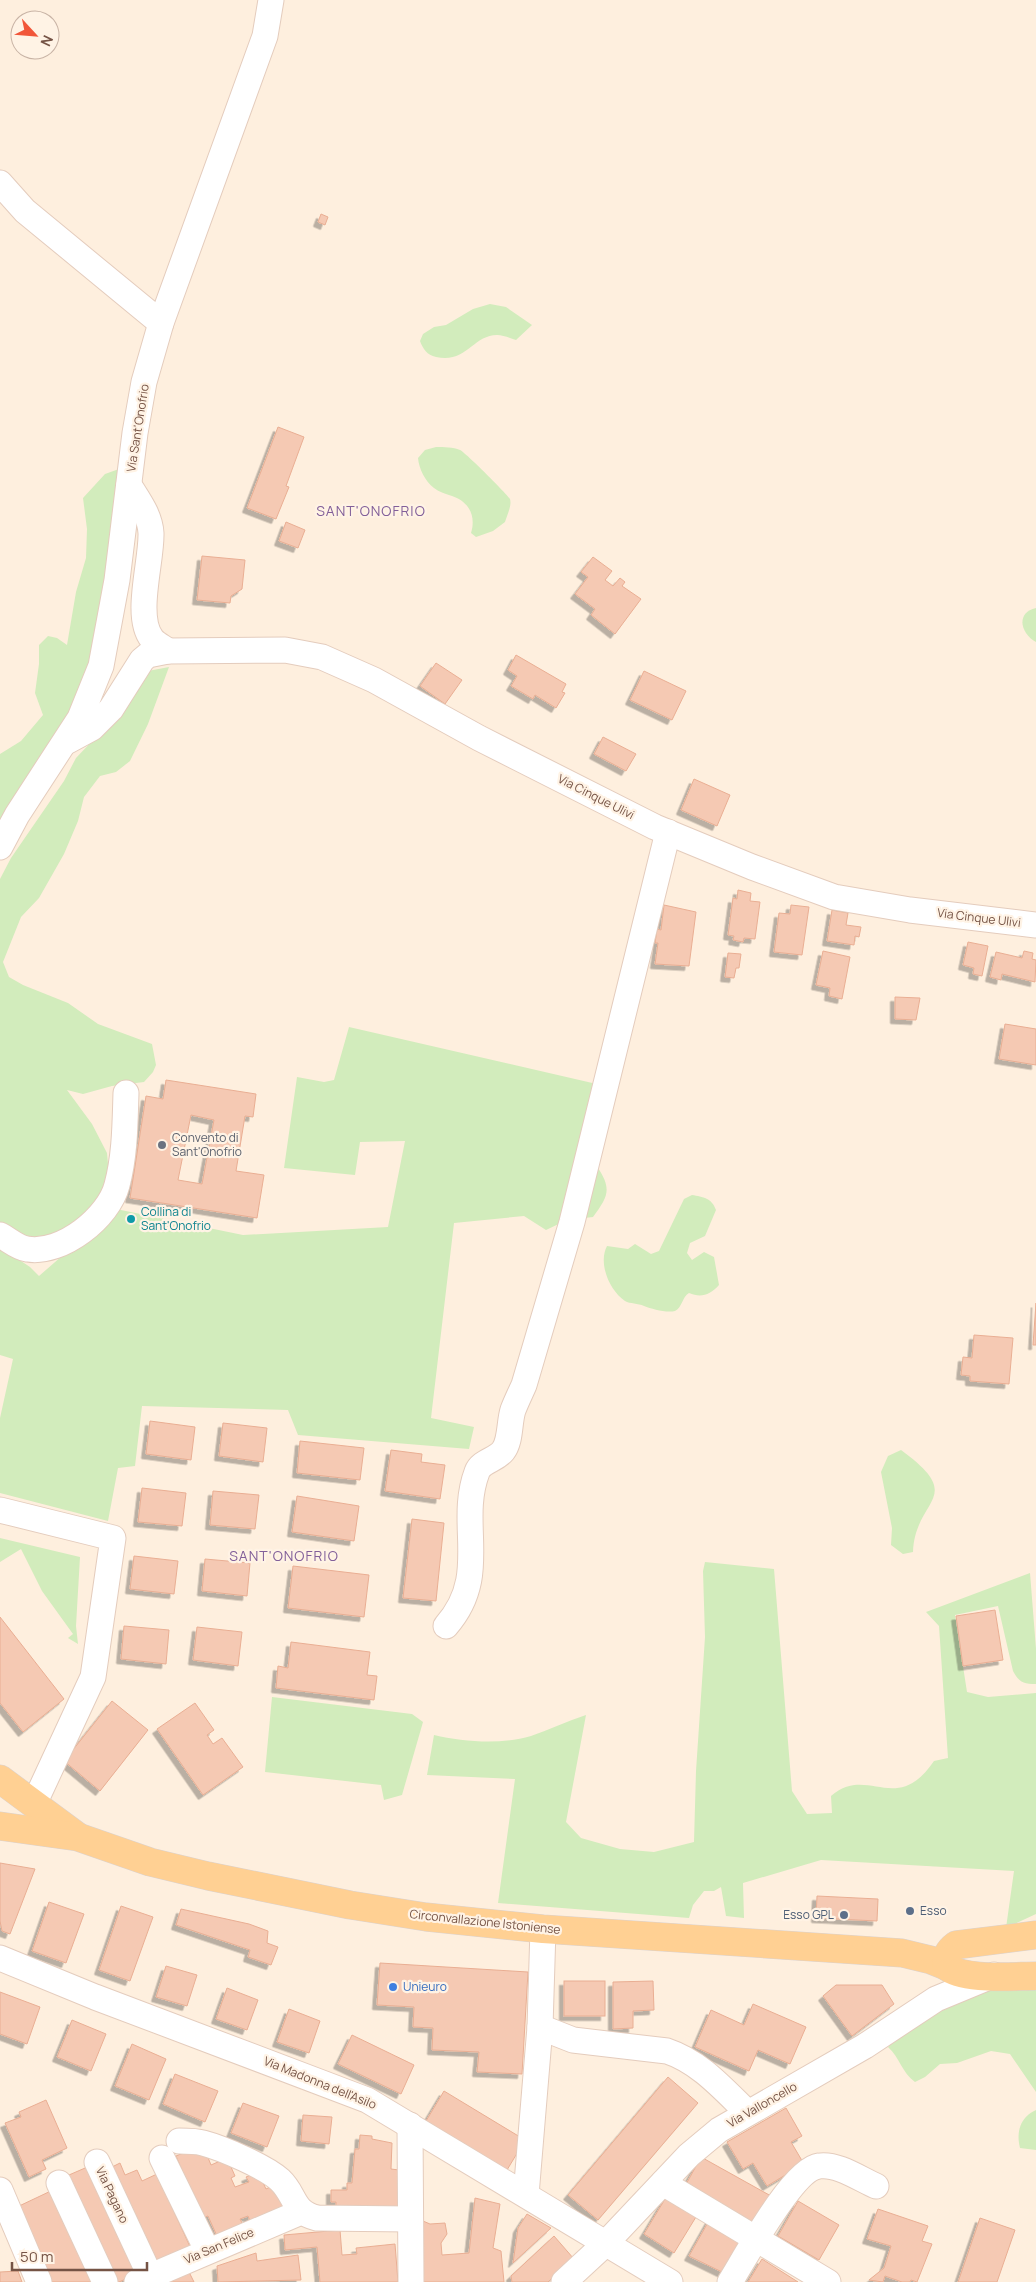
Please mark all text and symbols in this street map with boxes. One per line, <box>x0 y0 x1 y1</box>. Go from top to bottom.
north arrow <box>10 10 60 60</box>
text: N <box>36 32 58 50</box>
street label: Via Sant'Onofrio <box>122 383 153 473</box>
district label: SANT'ONOFRIO <box>316 501 426 520</box>
street label: Via Cinque Ulivi <box>555 770 637 823</box>
street label: Via Cinque Ulivi <box>936 904 1022 931</box>
place label: Convento di Sant'Onofrio <box>172 1129 242 1160</box>
marker: Convento di Sant'Onofrio <box>156 1139 168 1151</box>
place label: Collina di Sant'Onofrio <box>141 1203 211 1234</box>
marker: Collina di Sant'Onofrio <box>125 1213 137 1225</box>
district label: SANT'ONOFRIO <box>229 1546 339 1565</box>
place label: Esso <box>920 1902 947 1919</box>
street label: Circonvallazione Istoniense <box>409 1905 561 1938</box>
marker: Esso <box>904 1905 916 1917</box>
place label: Esso GPL <box>783 1906 834 1923</box>
marker: Esso GPL <box>838 1909 850 1921</box>
place label: Unieuro <box>403 1978 447 1995</box>
marker: Unieuro <box>387 1981 399 1993</box>
street label: Via Madonna dell'Asilo <box>261 2052 379 2113</box>
street label: Via Valloncello <box>724 2078 800 2131</box>
street label: Via Pagano <box>92 2164 133 2226</box>
street label: Via San Felice <box>181 2223 256 2268</box>
scale bar <box>12 2240 148 2272</box>
text: 50 m <box>20 2246 54 2267</box>

